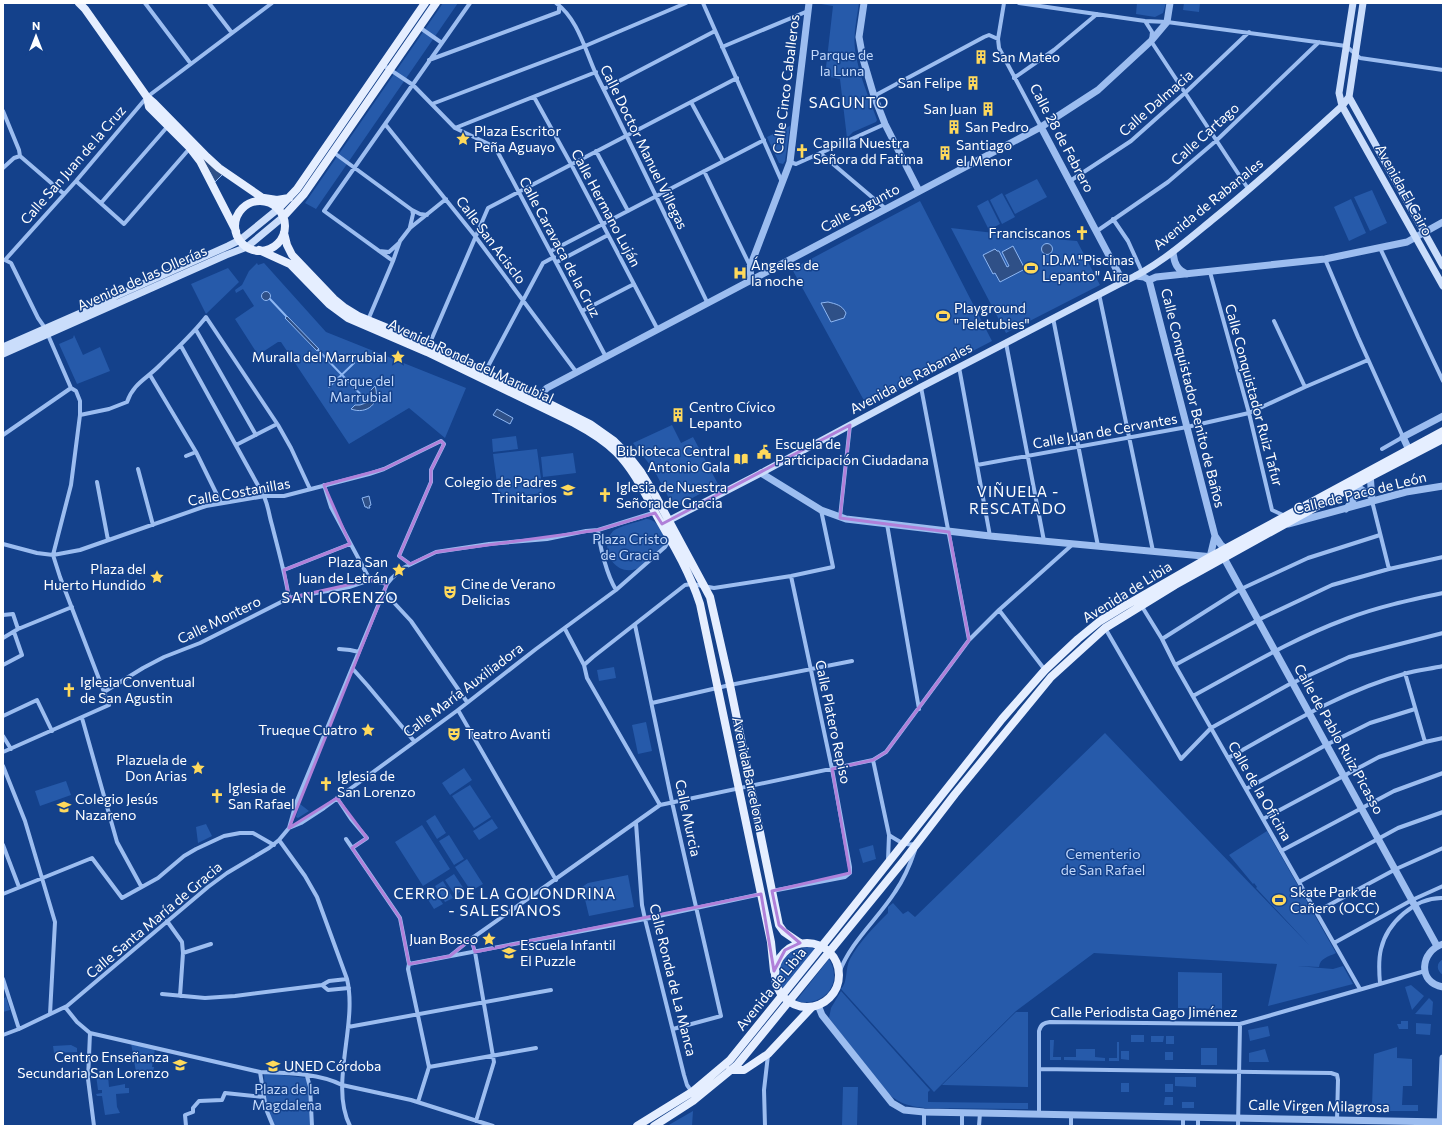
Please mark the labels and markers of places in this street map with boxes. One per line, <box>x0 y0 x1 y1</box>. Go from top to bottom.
place label: San Mateo <box>992 48 1060 65</box>
building icon: San Mateo <box>973 49 989 65</box>
place label: San Felipe <box>898 74 962 91</box>
building icon: San Felipe <box>965 75 981 91</box>
place label: San Juan <box>924 100 977 117</box>
building icon: San Juan <box>980 101 996 117</box>
place label: San Pedro <box>965 118 1029 135</box>
building icon: San Pedro <box>946 119 962 135</box>
place label: Plaza Escritor Peña Aguayo <box>474 122 561 155</box>
place icon: Plaza Escritor Peña Aguayo <box>455 131 471 147</box>
place label: Capilla Nuestra Señora dd Fatima <box>813 134 923 167</box>
place label: Santiago el Menor <box>956 136 1013 169</box>
church icon: Capilla Nuestra Señora dd Fatima <box>794 143 810 159</box>
building icon: Santiago el Menor <box>937 145 953 161</box>
place label: Franciscanos <box>989 224 1071 241</box>
church icon: Franciscanos <box>1074 225 1090 241</box>
place label: I.D.M."Piscinas Lepanto" Aira <box>1042 251 1134 284</box>
place label: Ángeles de la noche <box>751 256 819 289</box>
sports icon: I.D.M."Piscinas Lepanto" Aira <box>1023 260 1039 276</box>
hospital icon: Ángeles de la noche <box>732 265 748 281</box>
place label: Playground "Teletubies" <box>954 299 1030 332</box>
sports icon: Playground "Teletubies" <box>935 308 951 324</box>
place label: Muralla del Marrubial <box>252 348 387 365</box>
place icon: Muralla del Marrubial <box>390 349 406 365</box>
place label: Centro Cívico Lepanto <box>689 398 775 431</box>
building icon: Centro Cívico Lepanto <box>670 407 686 423</box>
place label: Escuela de Participación Ciudadana <box>775 435 929 468</box>
place label: Biblioteca Central Antonio Gala <box>617 442 730 475</box>
public building icon: Escuela de Participación Ciudadana <box>756 444 772 460</box>
library icon: Biblioteca Central Antonio Gala <box>733 451 749 467</box>
place label: Colegio de Padres Trinitarios <box>444 473 557 506</box>
place label: Iglesia de Nuestra Señora de Gracia <box>616 478 727 511</box>
school or university icon: Colegio de Padres Trinitarios <box>560 482 576 498</box>
church icon: Iglesia de Nuestra Señora de Gracia <box>597 487 613 503</box>
place label: Plaza San Juan de Letrán <box>298 553 388 586</box>
place label: Plaza del Huerto Hundido <box>44 560 146 593</box>
place icon: Plaza San Juan de Letrán <box>391 562 407 578</box>
place icon: Plaza del Huerto Hundido <box>149 569 165 585</box>
place label: Cine de Verano Delicias <box>461 575 556 608</box>
theatre icon: Cine de Verano Delicias <box>442 584 458 600</box>
place label: Iglesia Conventual de San Agustin <box>80 673 195 706</box>
church icon: Iglesia Conventual de San Agustin <box>61 682 77 698</box>
place label: Trueque Cuatro <box>258 721 357 738</box>
place icon: Trueque Cuatro <box>360 722 376 738</box>
place label: Teatro Avanti <box>465 725 551 742</box>
theatre icon: Teatro Avanti <box>446 726 462 742</box>
place label: Plazuela de Don Arias <box>116 751 187 784</box>
place icon: Plazuela de Don Arias <box>190 760 206 776</box>
place label: Iglesia de San Lorenzo <box>337 767 416 800</box>
church icon: Iglesia de San Lorenzo <box>318 776 334 792</box>
place label: Iglesia de San Rafael <box>228 779 295 812</box>
church icon: Iglesia de San Rafael <box>209 788 225 804</box>
place label: Colegio Jesús Nazareno <box>75 790 158 823</box>
school or university icon: Colegio Jesús Nazareno <box>56 799 72 815</box>
place label: Skate Park de Cañero (OCC) <box>1290 883 1380 916</box>
sports icon: Skate Park de Cañero (OCC) <box>1271 892 1287 908</box>
place label: Juan Bosco <box>409 930 478 947</box>
place icon: Juan Bosco <box>481 931 497 947</box>
place label: Escuela Infantil El Puzzle <box>520 936 616 969</box>
school or university icon: Escuela Infantil El Puzzle <box>501 945 517 961</box>
place label: Centro Enseñanza Secundaria San Lorenzo <box>17 1048 169 1081</box>
school or university icon: Centro Enseñanza Secundaria San Lorenzo <box>172 1057 188 1073</box>
place label: UNED Córdoba <box>284 1057 381 1074</box>
school or university icon: UNED Córdoba <box>265 1058 281 1074</box>

